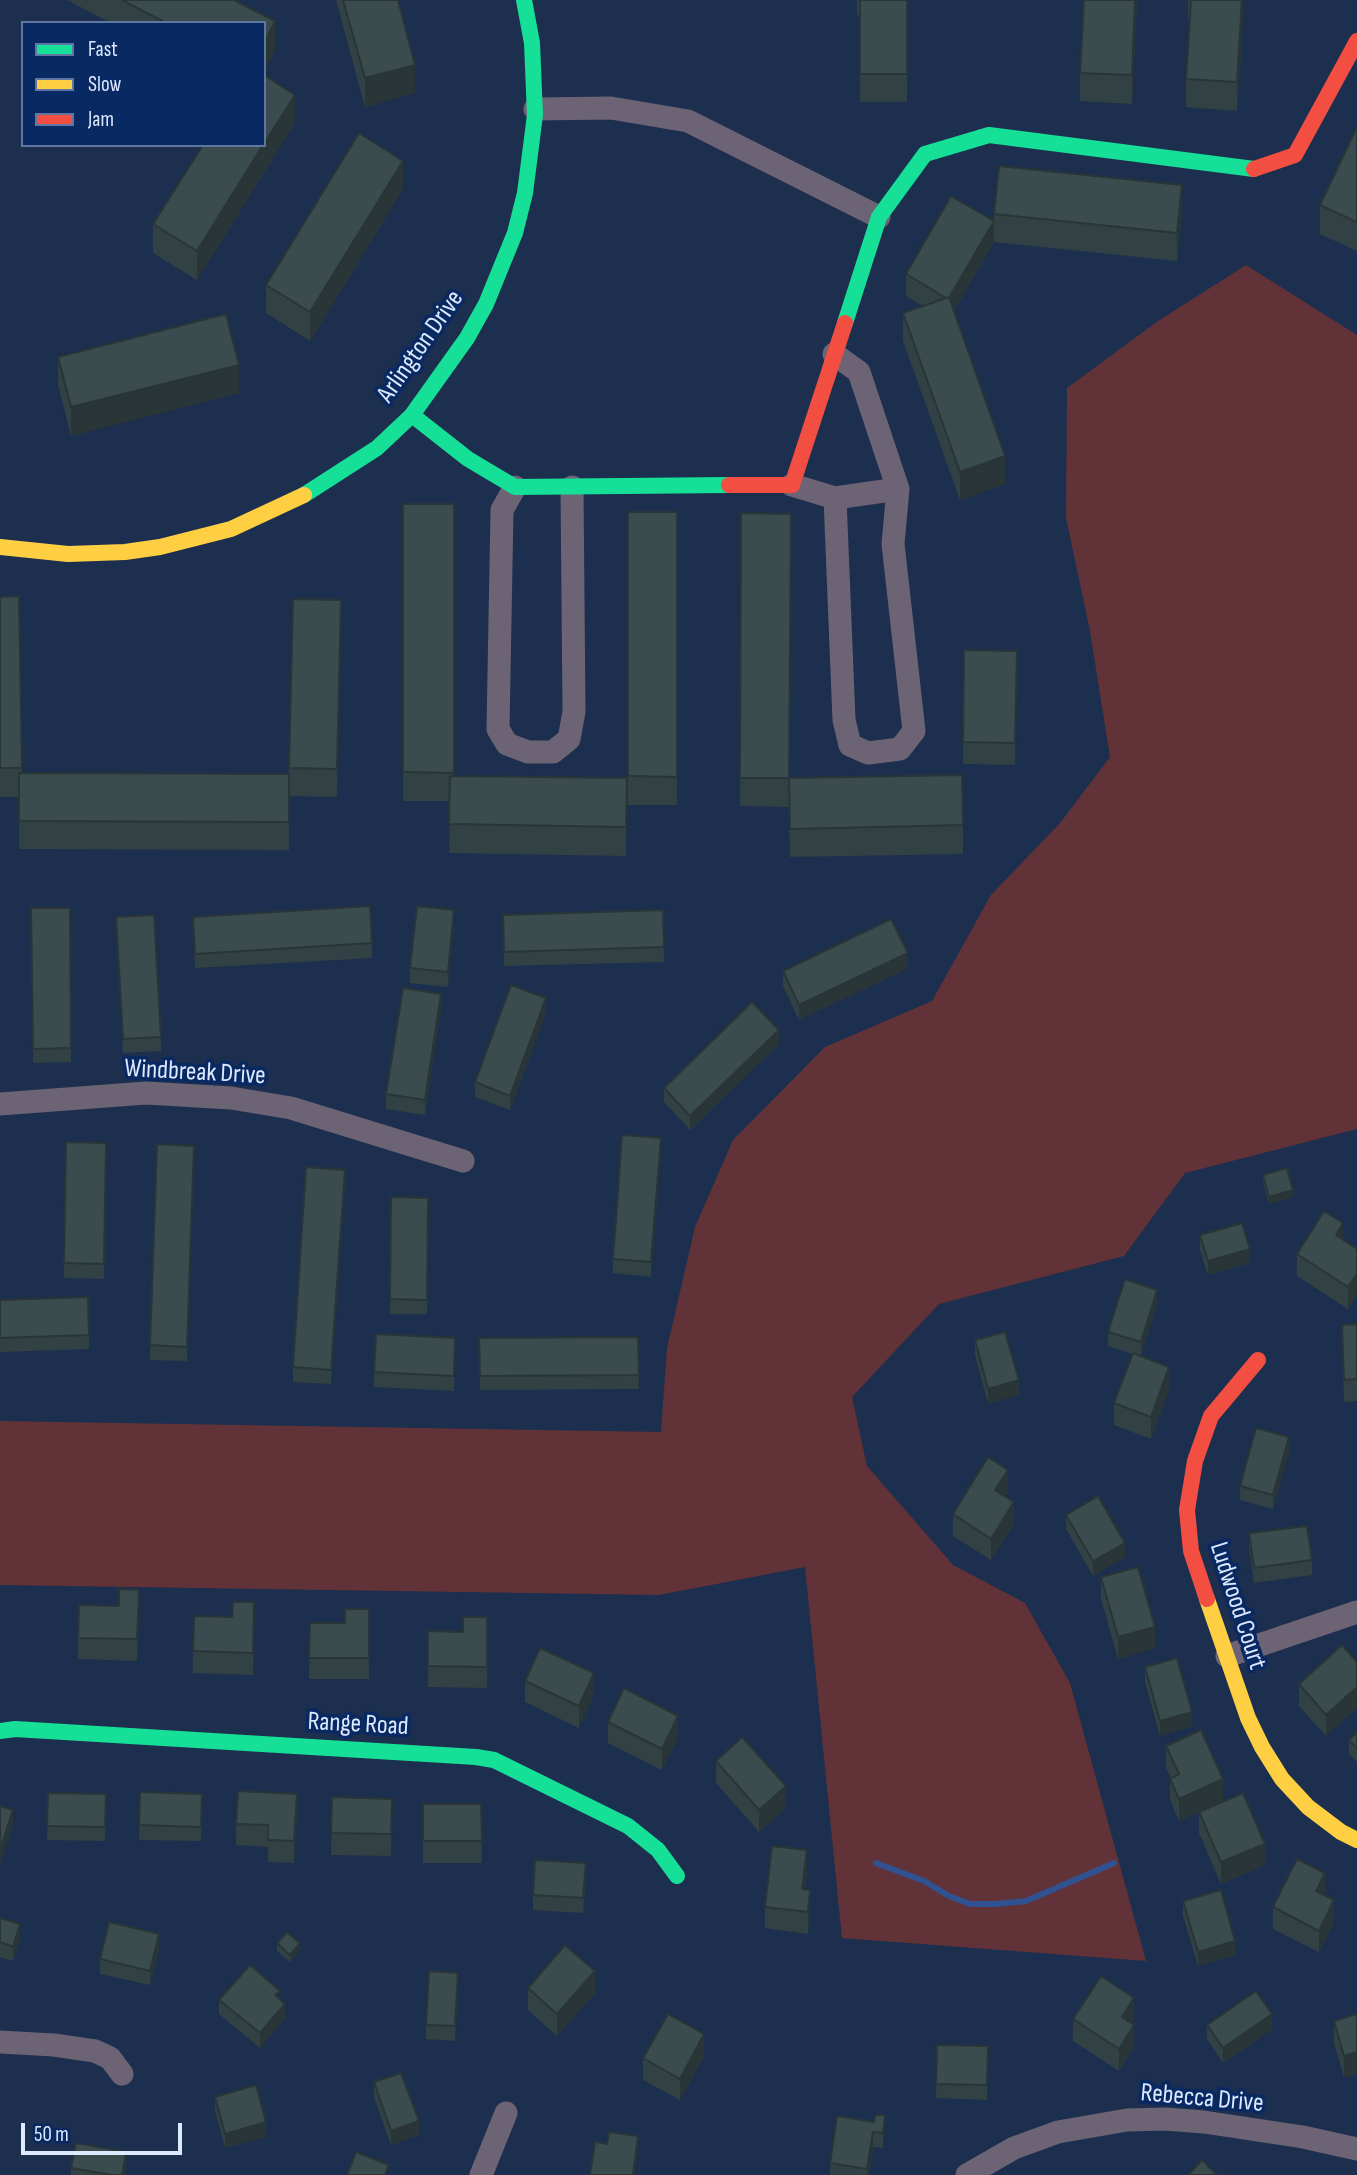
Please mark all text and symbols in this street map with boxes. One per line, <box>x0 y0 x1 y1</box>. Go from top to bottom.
legend <box>21 21 266 147</box>
text: Fast <box>88 37 118 62</box>
text: Slow <box>88 72 121 97</box>
text: Jam <box>88 107 114 132</box>
street label: Arlington Drive <box>371 285 471 409</box>
street label: Windbreak Drive <box>124 1054 266 1092</box>
street label: Ludwood Court <box>1202 1538 1272 1674</box>
street label: Range Road <box>307 1707 409 1743</box>
street label: Rebecca Drive <box>1139 2078 1265 2120</box>
scale bar <box>24 2108 186 2152</box>
text: 50 m <box>34 2122 69 2147</box>

